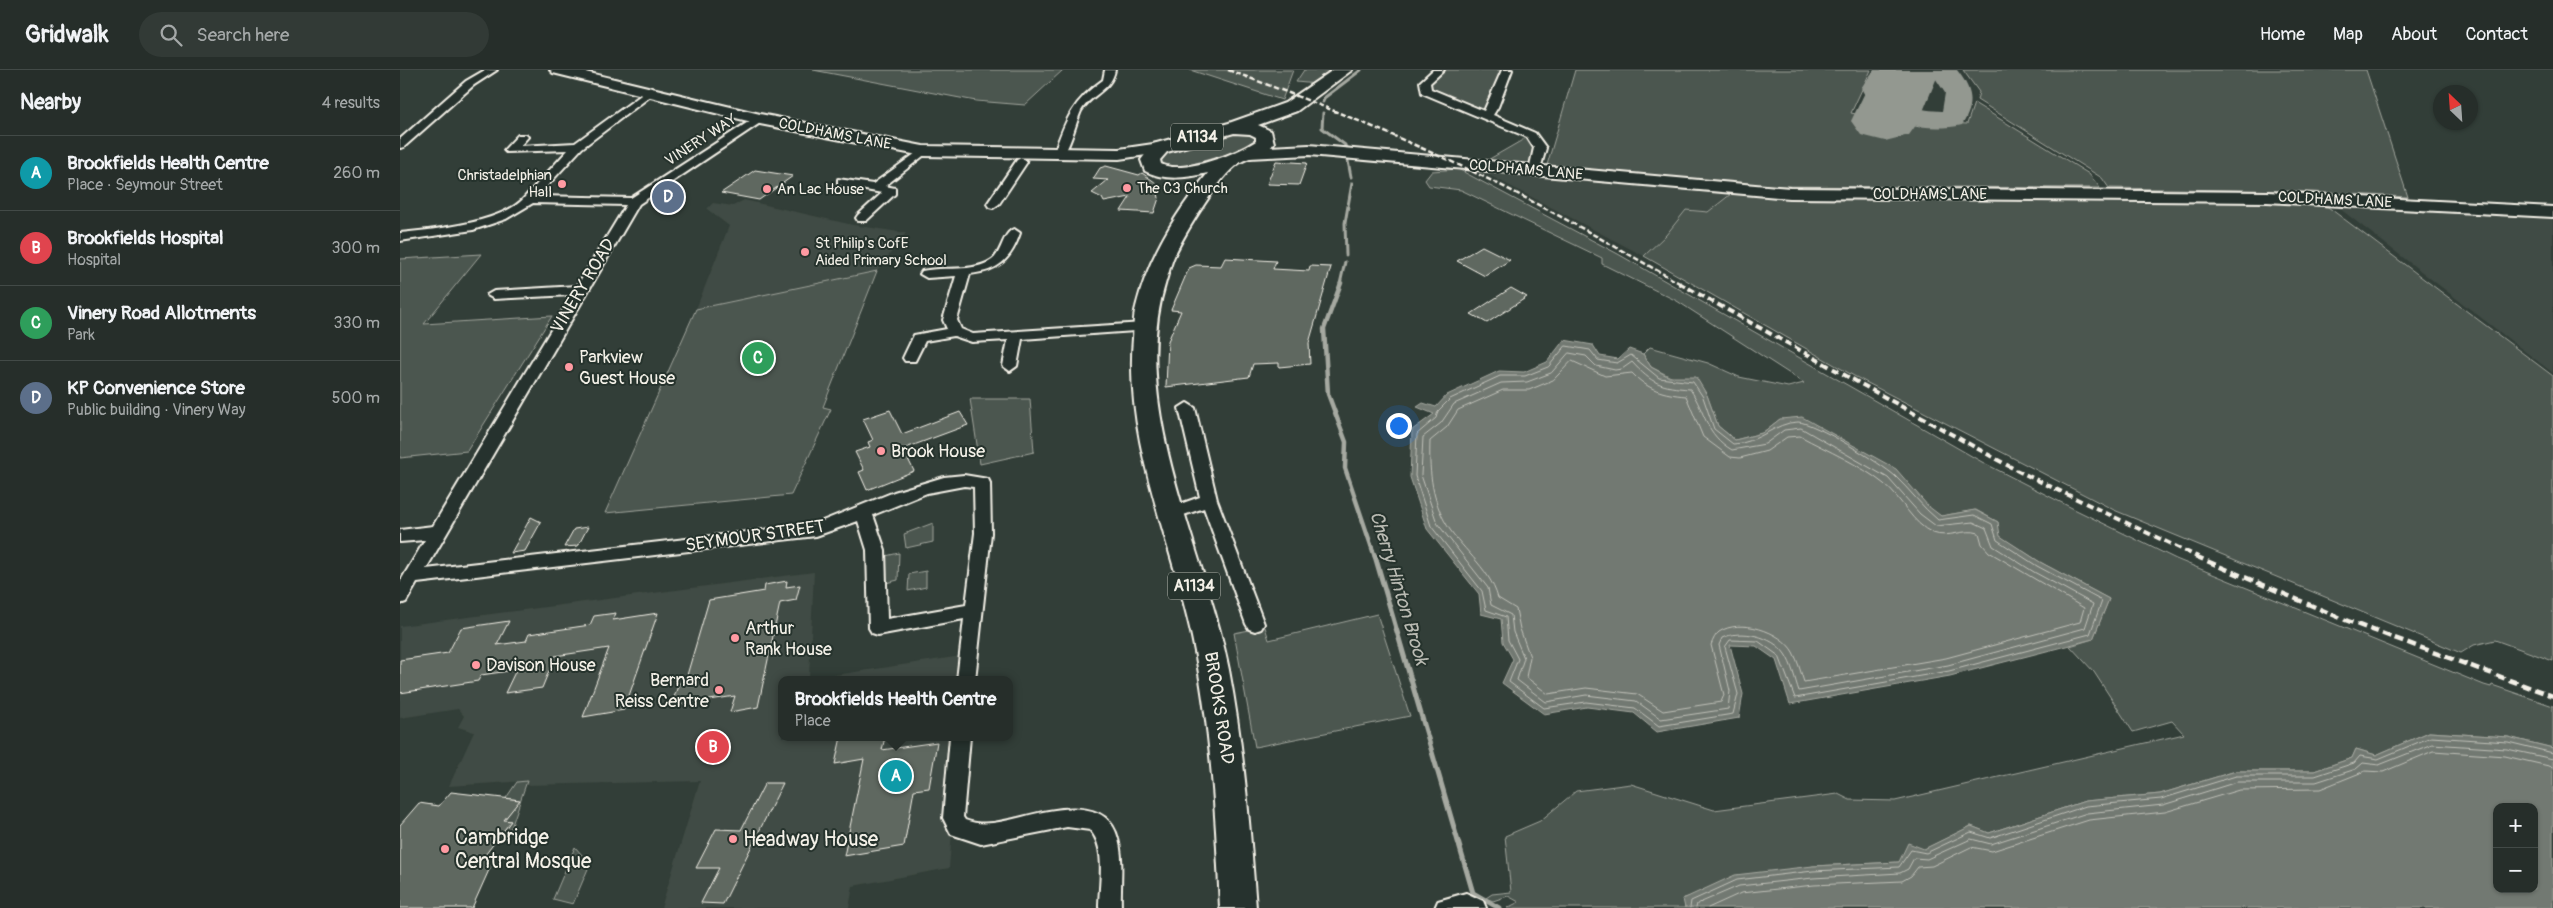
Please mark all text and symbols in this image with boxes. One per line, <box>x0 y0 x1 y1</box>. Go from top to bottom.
search box <box>139 12 489 57</box>
text: Gridwalk <box>25 20 109 49</box>
icon: search <box>157 21 185 49</box>
text: Search here <box>197 23 289 47</box>
text: Home <box>2260 23 2305 46</box>
text: Map <box>2333 23 2363 46</box>
text: About <box>2391 23 2437 46</box>
text: Contact <box>2465 23 2528 46</box>
north arrow <box>2433 85 2478 130</box>
text: Nearby <box>20 89 81 116</box>
text: 4 results <box>322 93 380 113</box>
street label: VINERY WAY <box>661 110 741 170</box>
street label: COLDHAMS LANE <box>777 114 893 154</box>
road number: A1134 <box>1171 124 1223 150</box>
text: Brookfields Health Centre <box>67 151 269 175</box>
street label: COLDHAMS LANE <box>1468 156 1584 184</box>
text: A <box>31 163 41 183</box>
text: 260 m <box>333 163 380 183</box>
place label: Christadelphian Hall <box>458 166 552 202</box>
text: Place · Seymour Street <box>67 175 223 195</box>
marker: Christadelphian Hall <box>556 178 568 190</box>
pin: D <box>652 178 684 216</box>
place label: The C3 Church <box>1137 179 1228 198</box>
place label: An Lac House <box>777 180 865 199</box>
marker: The C3 Church <box>1121 182 1133 194</box>
marker: An Lac House <box>761 183 773 195</box>
street label: COLDHAMS LANE <box>1873 185 1987 204</box>
street label: COLDHAMS LANE <box>2277 188 2393 212</box>
text: Brookfields Hospital <box>67 226 224 250</box>
street label: VINERY ROAD <box>546 234 620 338</box>
place label: St Philip's CofE Aided Primary School <box>815 234 947 270</box>
text: B <box>31 238 41 258</box>
text: 300 m <box>332 238 380 258</box>
marker: St Philip's CofE Aided Primary School <box>799 246 811 258</box>
text: Hospital <box>67 250 121 270</box>
text: Vinery Road Allotments <box>67 301 256 325</box>
text: C <box>31 313 41 333</box>
text: 330 m <box>334 313 380 333</box>
text: Park <box>67 325 95 345</box>
pin: C <box>742 339 774 377</box>
place label: Parkview Guest House <box>579 346 675 390</box>
marker: Parkview Guest House <box>563 361 575 373</box>
text: KP Convenience Store <box>67 376 245 400</box>
text: D <box>31 388 41 408</box>
text: 500 m <box>332 388 380 408</box>
text: Public building · Vinery Way <box>67 400 245 420</box>
your location <box>1386 413 1412 439</box>
place label: Brook House <box>891 440 985 463</box>
marker: Brook House <box>875 445 887 457</box>
water label: Cherry Hinton Brook <box>1364 508 1434 670</box>
street label: SEYMOUR STREET <box>684 515 826 557</box>
road number: A1134 <box>1168 572 1220 600</box>
place label: Arthur Rank House <box>745 617 832 661</box>
marker: Arthur Rank House <box>729 632 741 644</box>
street label: BROOKS ROAD <box>1199 650 1239 766</box>
place label: Davison House <box>486 654 596 677</box>
marker: Davison House <box>470 659 482 671</box>
place label: Bernard Reiss Centre <box>615 669 709 713</box>
popup <box>778 676 1013 741</box>
marker: Bernard Reiss Centre <box>713 684 725 696</box>
text: Brookfields Health Centre <box>795 687 996 711</box>
text: Place <box>795 711 831 731</box>
pin: B <box>697 728 729 766</box>
pin: A <box>880 757 912 795</box>
map controls <box>2493 803 2538 893</box>
button: + <box>2493 803 2538 848</box>
place label: Cambridge Central Mosque <box>455 824 592 875</box>
place label: Headway House <box>743 826 879 853</box>
marker: Headway House <box>727 833 739 845</box>
marker: Cambridge Central Mosque <box>439 843 451 855</box>
button: − <box>2493 848 2538 893</box>

